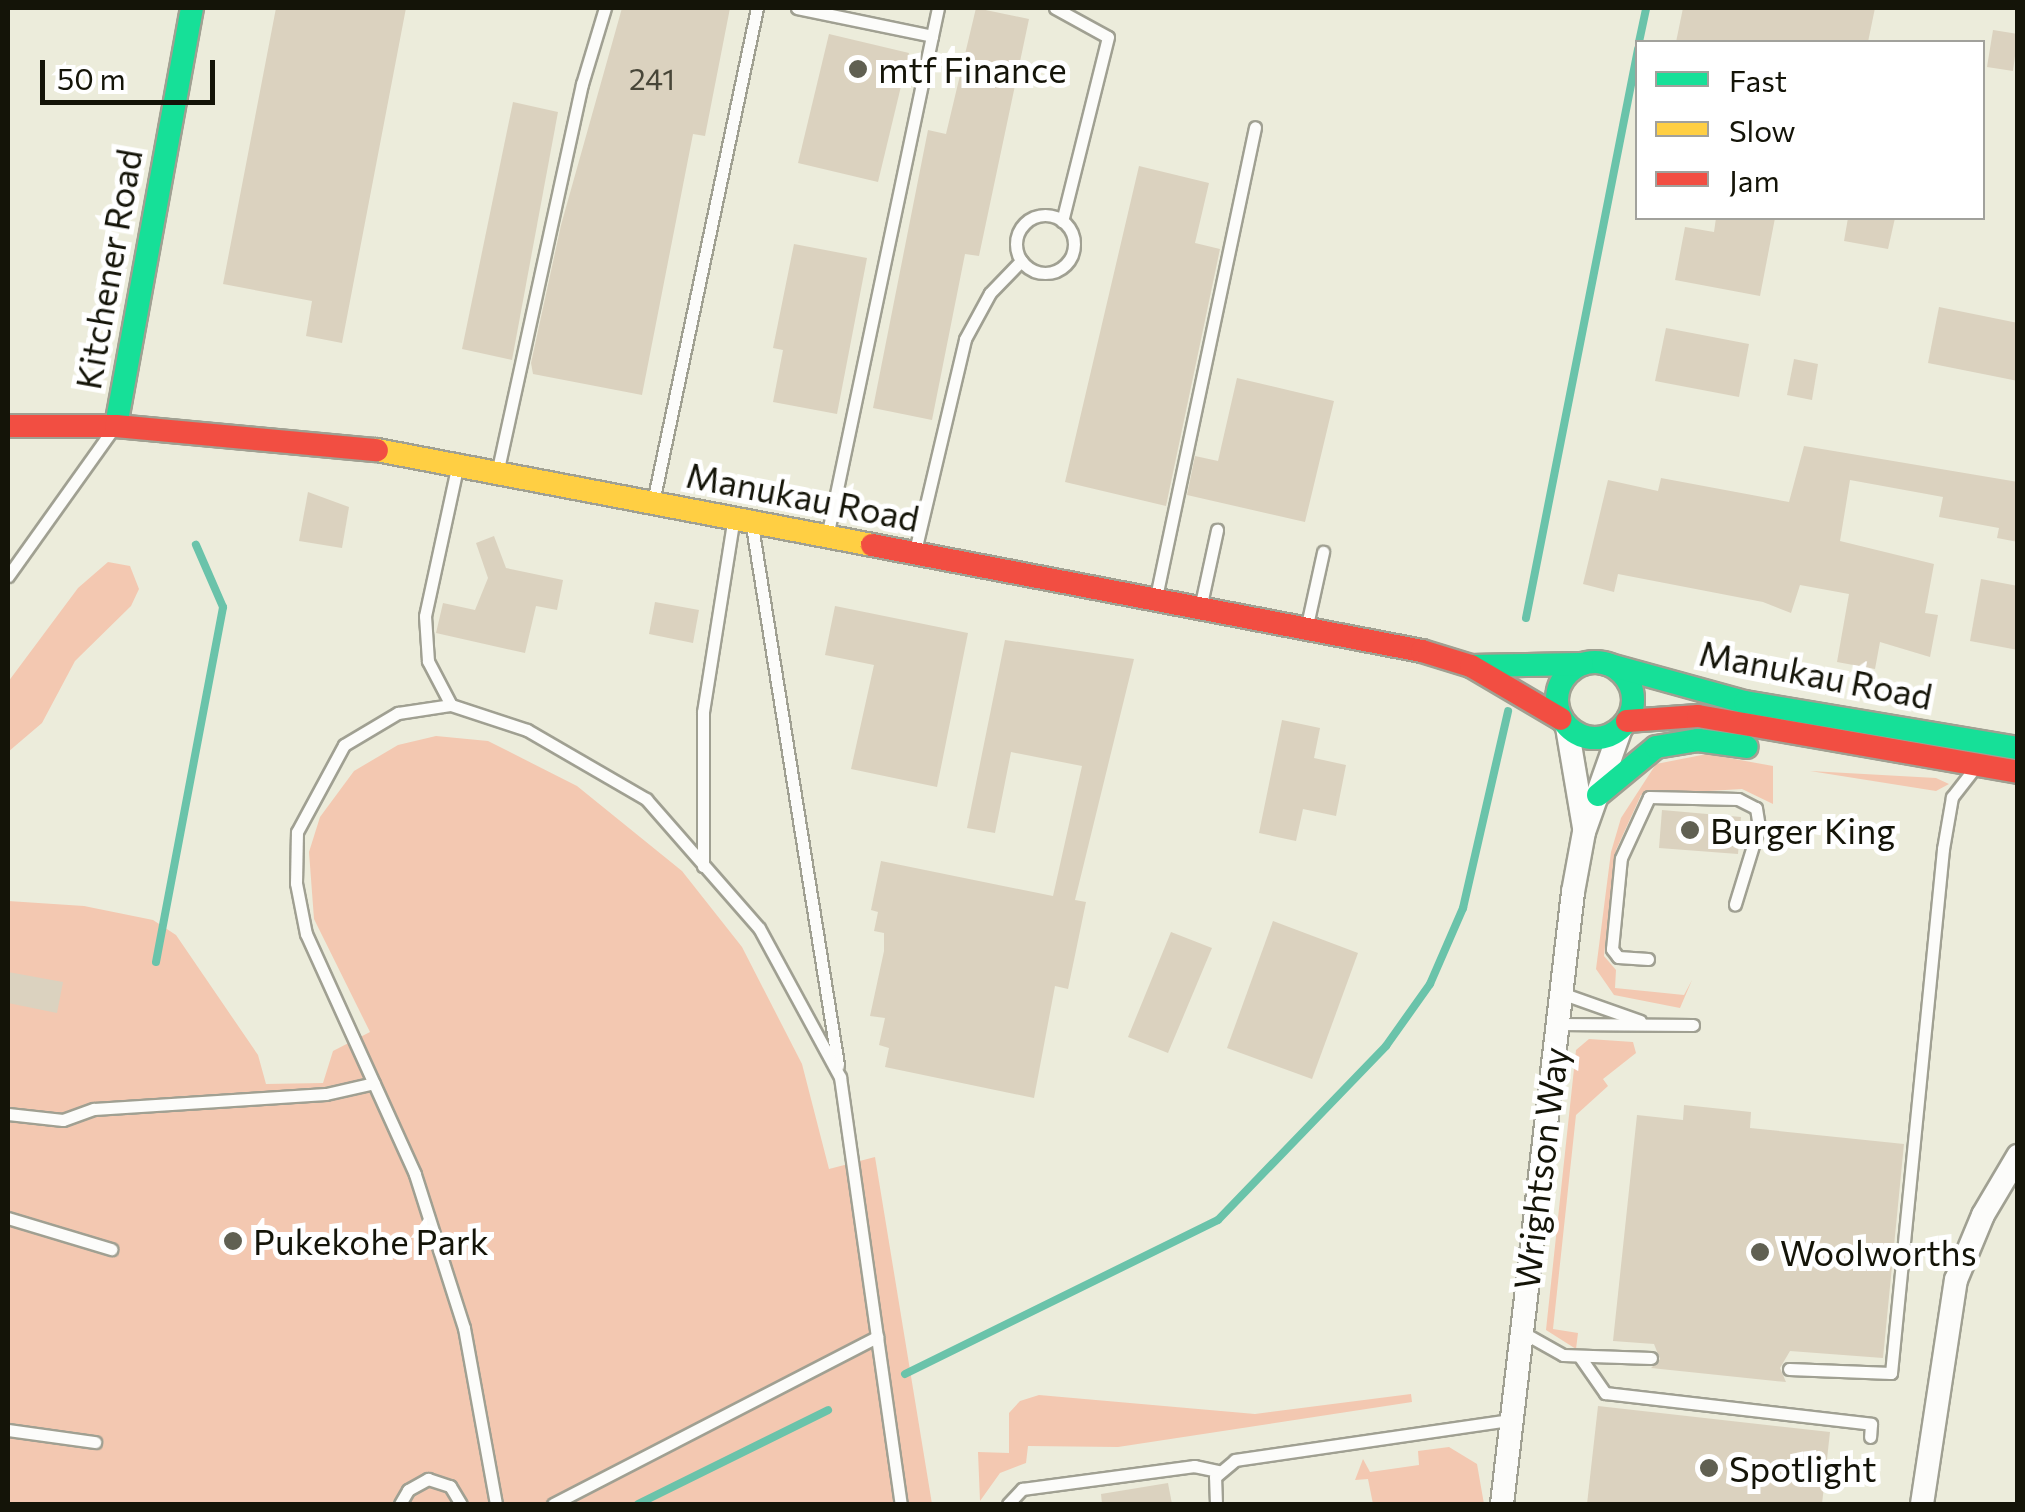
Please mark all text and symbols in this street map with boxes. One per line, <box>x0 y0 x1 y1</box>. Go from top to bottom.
scale bar <box>45 40 220 102</box>
legend <box>1635 40 1985 220</box>
place label: mtf Finance <box>878 48 1067 90</box>
marker: mtf Finance <box>847 58 869 80</box>
text: 50 m <box>57 59 126 96</box>
house number: 241 <box>629 60 675 96</box>
text: Fast <box>1729 61 1787 98</box>
text: Slow <box>1729 111 1796 148</box>
street label: Kitchener Road <box>66 146 150 392</box>
text: Jam <box>1729 161 1780 198</box>
street label: Manukau Road <box>683 453 923 539</box>
street label: Manukau Road <box>1696 631 1936 717</box>
place label: Burger King <box>1710 809 1895 851</box>
marker: Burger King <box>1679 819 1701 841</box>
street label: Wrightson Way <box>1504 1044 1576 1292</box>
place label: Pukekohe Park <box>253 1220 489 1262</box>
marker: Pukekohe Park <box>222 1230 244 1252</box>
place label: Woolworths <box>1780 1231 1977 1273</box>
marker: Woolworths <box>1749 1241 1771 1263</box>
place label: Spotlight <box>1729 1447 1876 1489</box>
marker: Spotlight <box>1698 1457 1720 1479</box>

